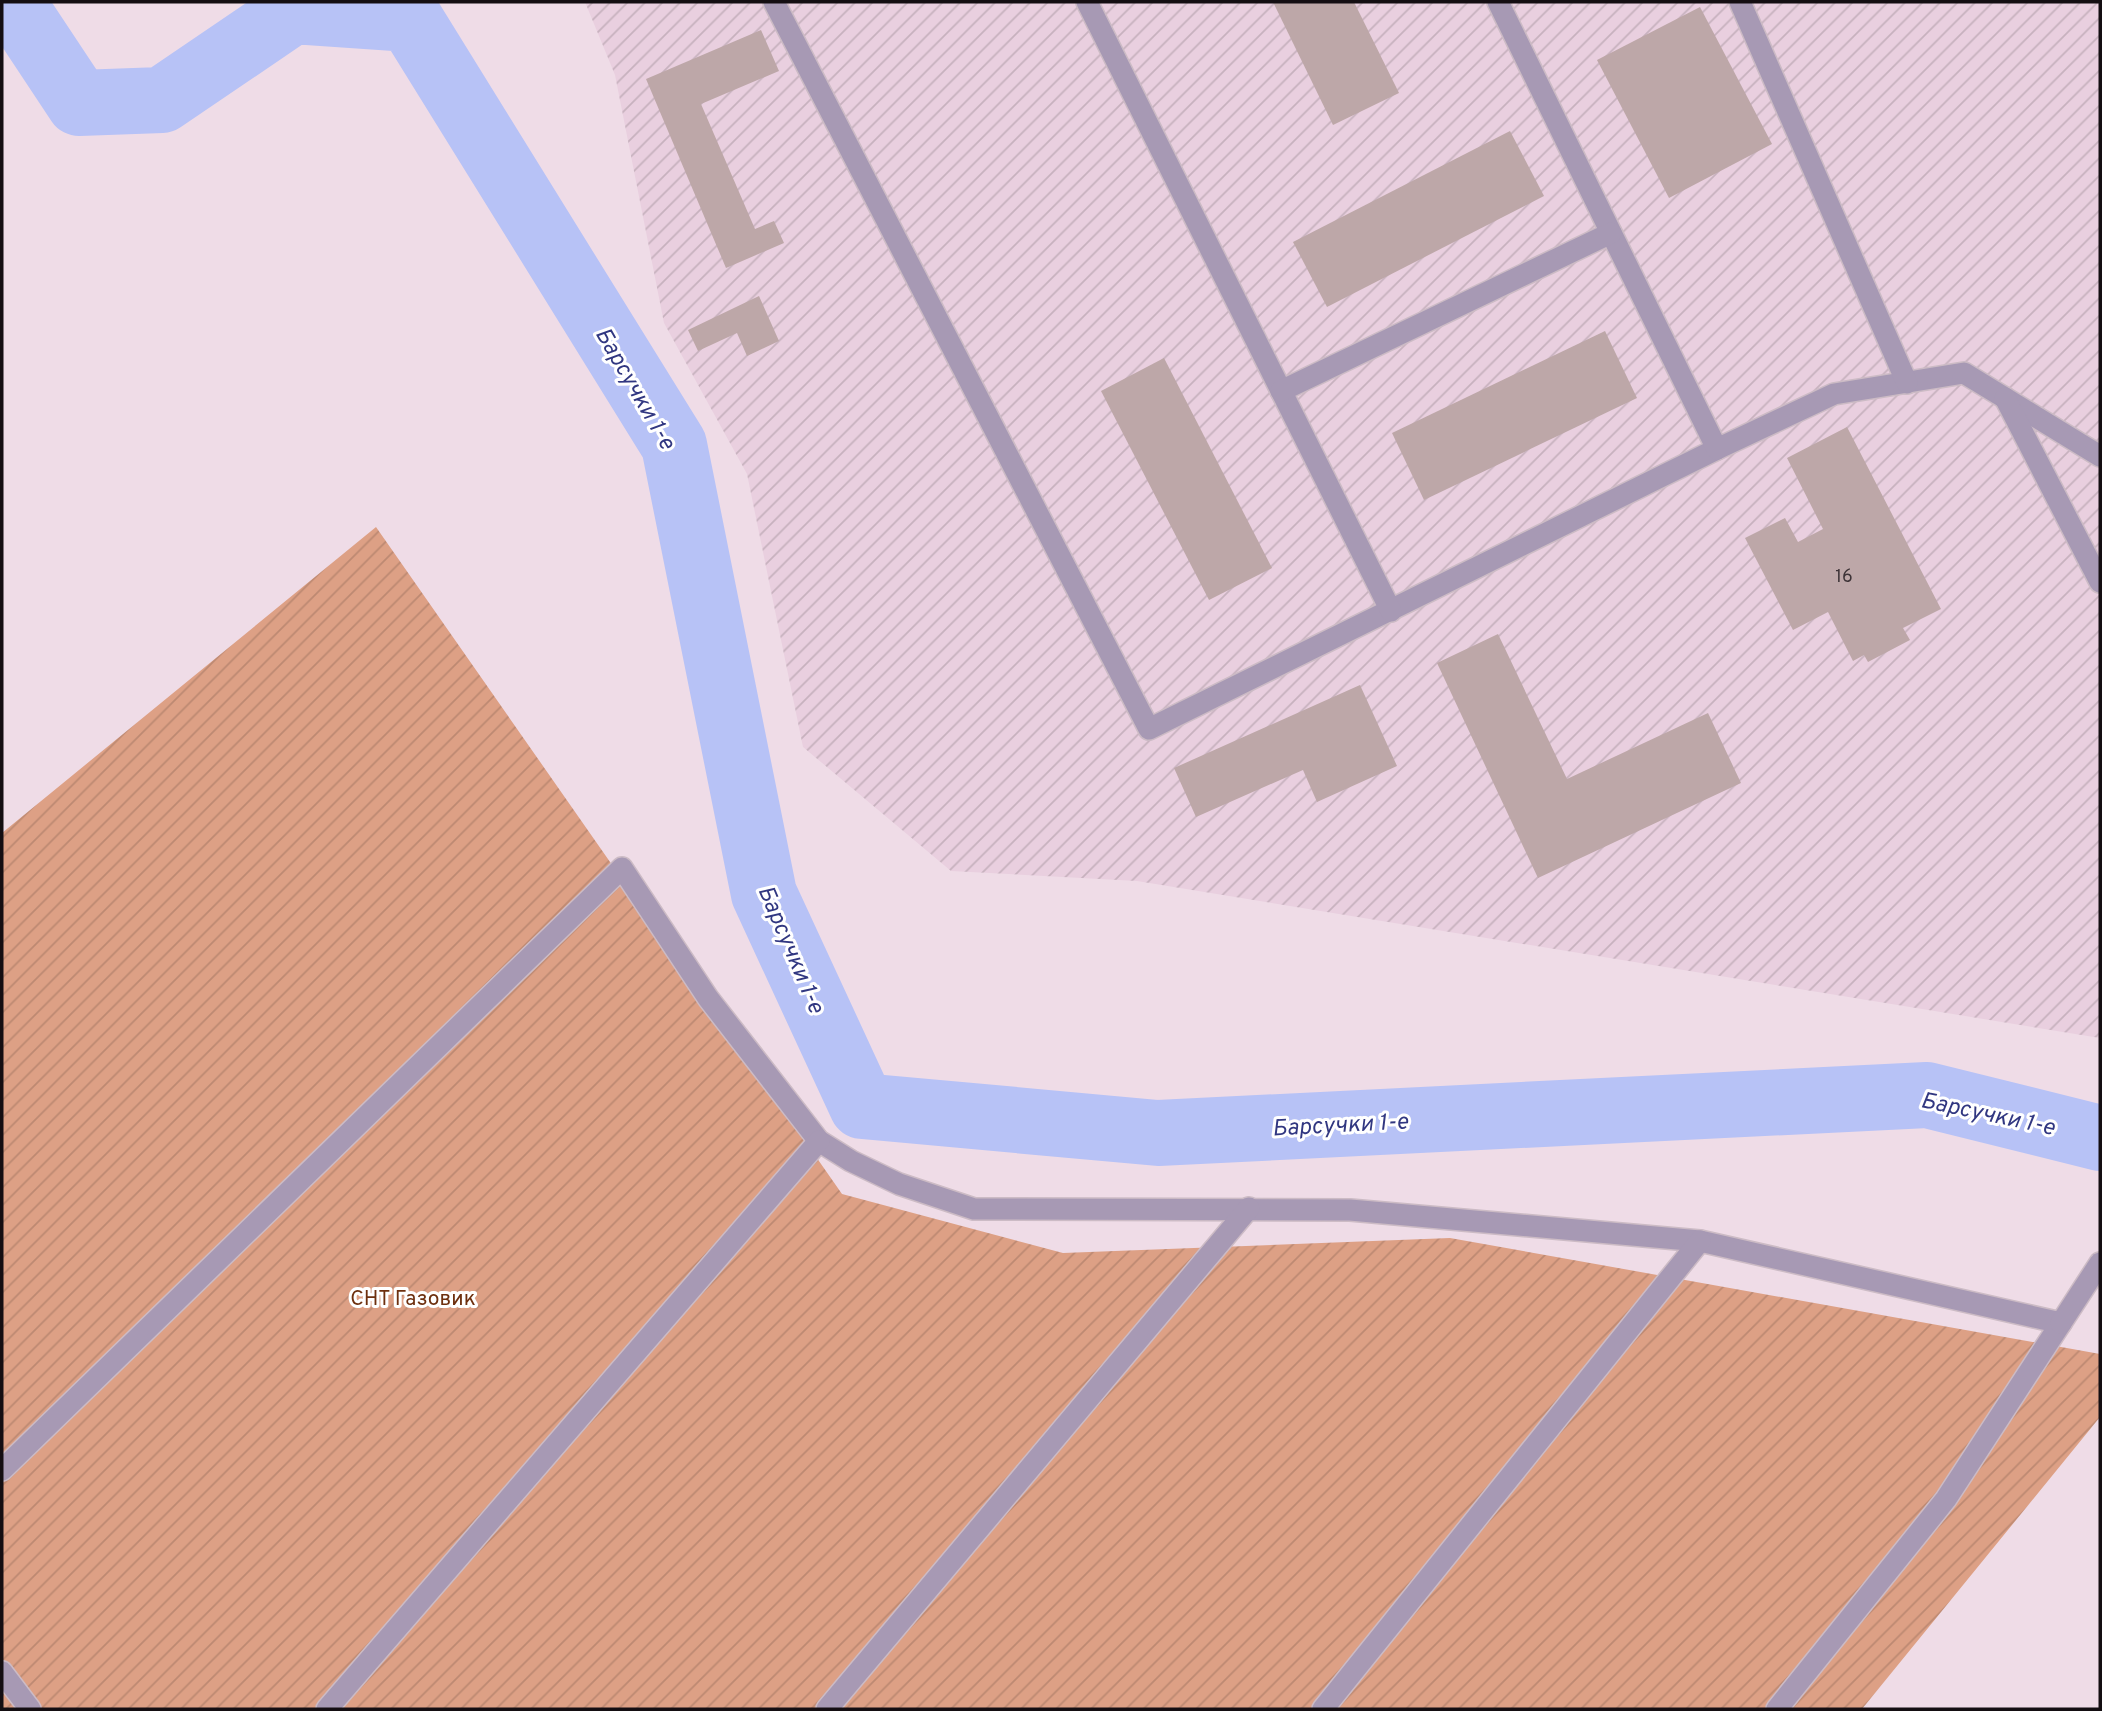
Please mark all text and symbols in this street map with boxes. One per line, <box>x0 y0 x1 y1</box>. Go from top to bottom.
water label: Барсучки 1-е <box>587 323 681 456</box>
house number: 16 <box>1835 566 1853 589</box>
water label: Барсучки 1-е <box>750 882 830 1019</box>
water label: Барсучки 1-е <box>1918 1087 2058 1144</box>
water label: Барсучки 1-е <box>1271 1108 1410 1145</box>
park label: СНТ Газовик <box>350 1286 476 1313</box>

